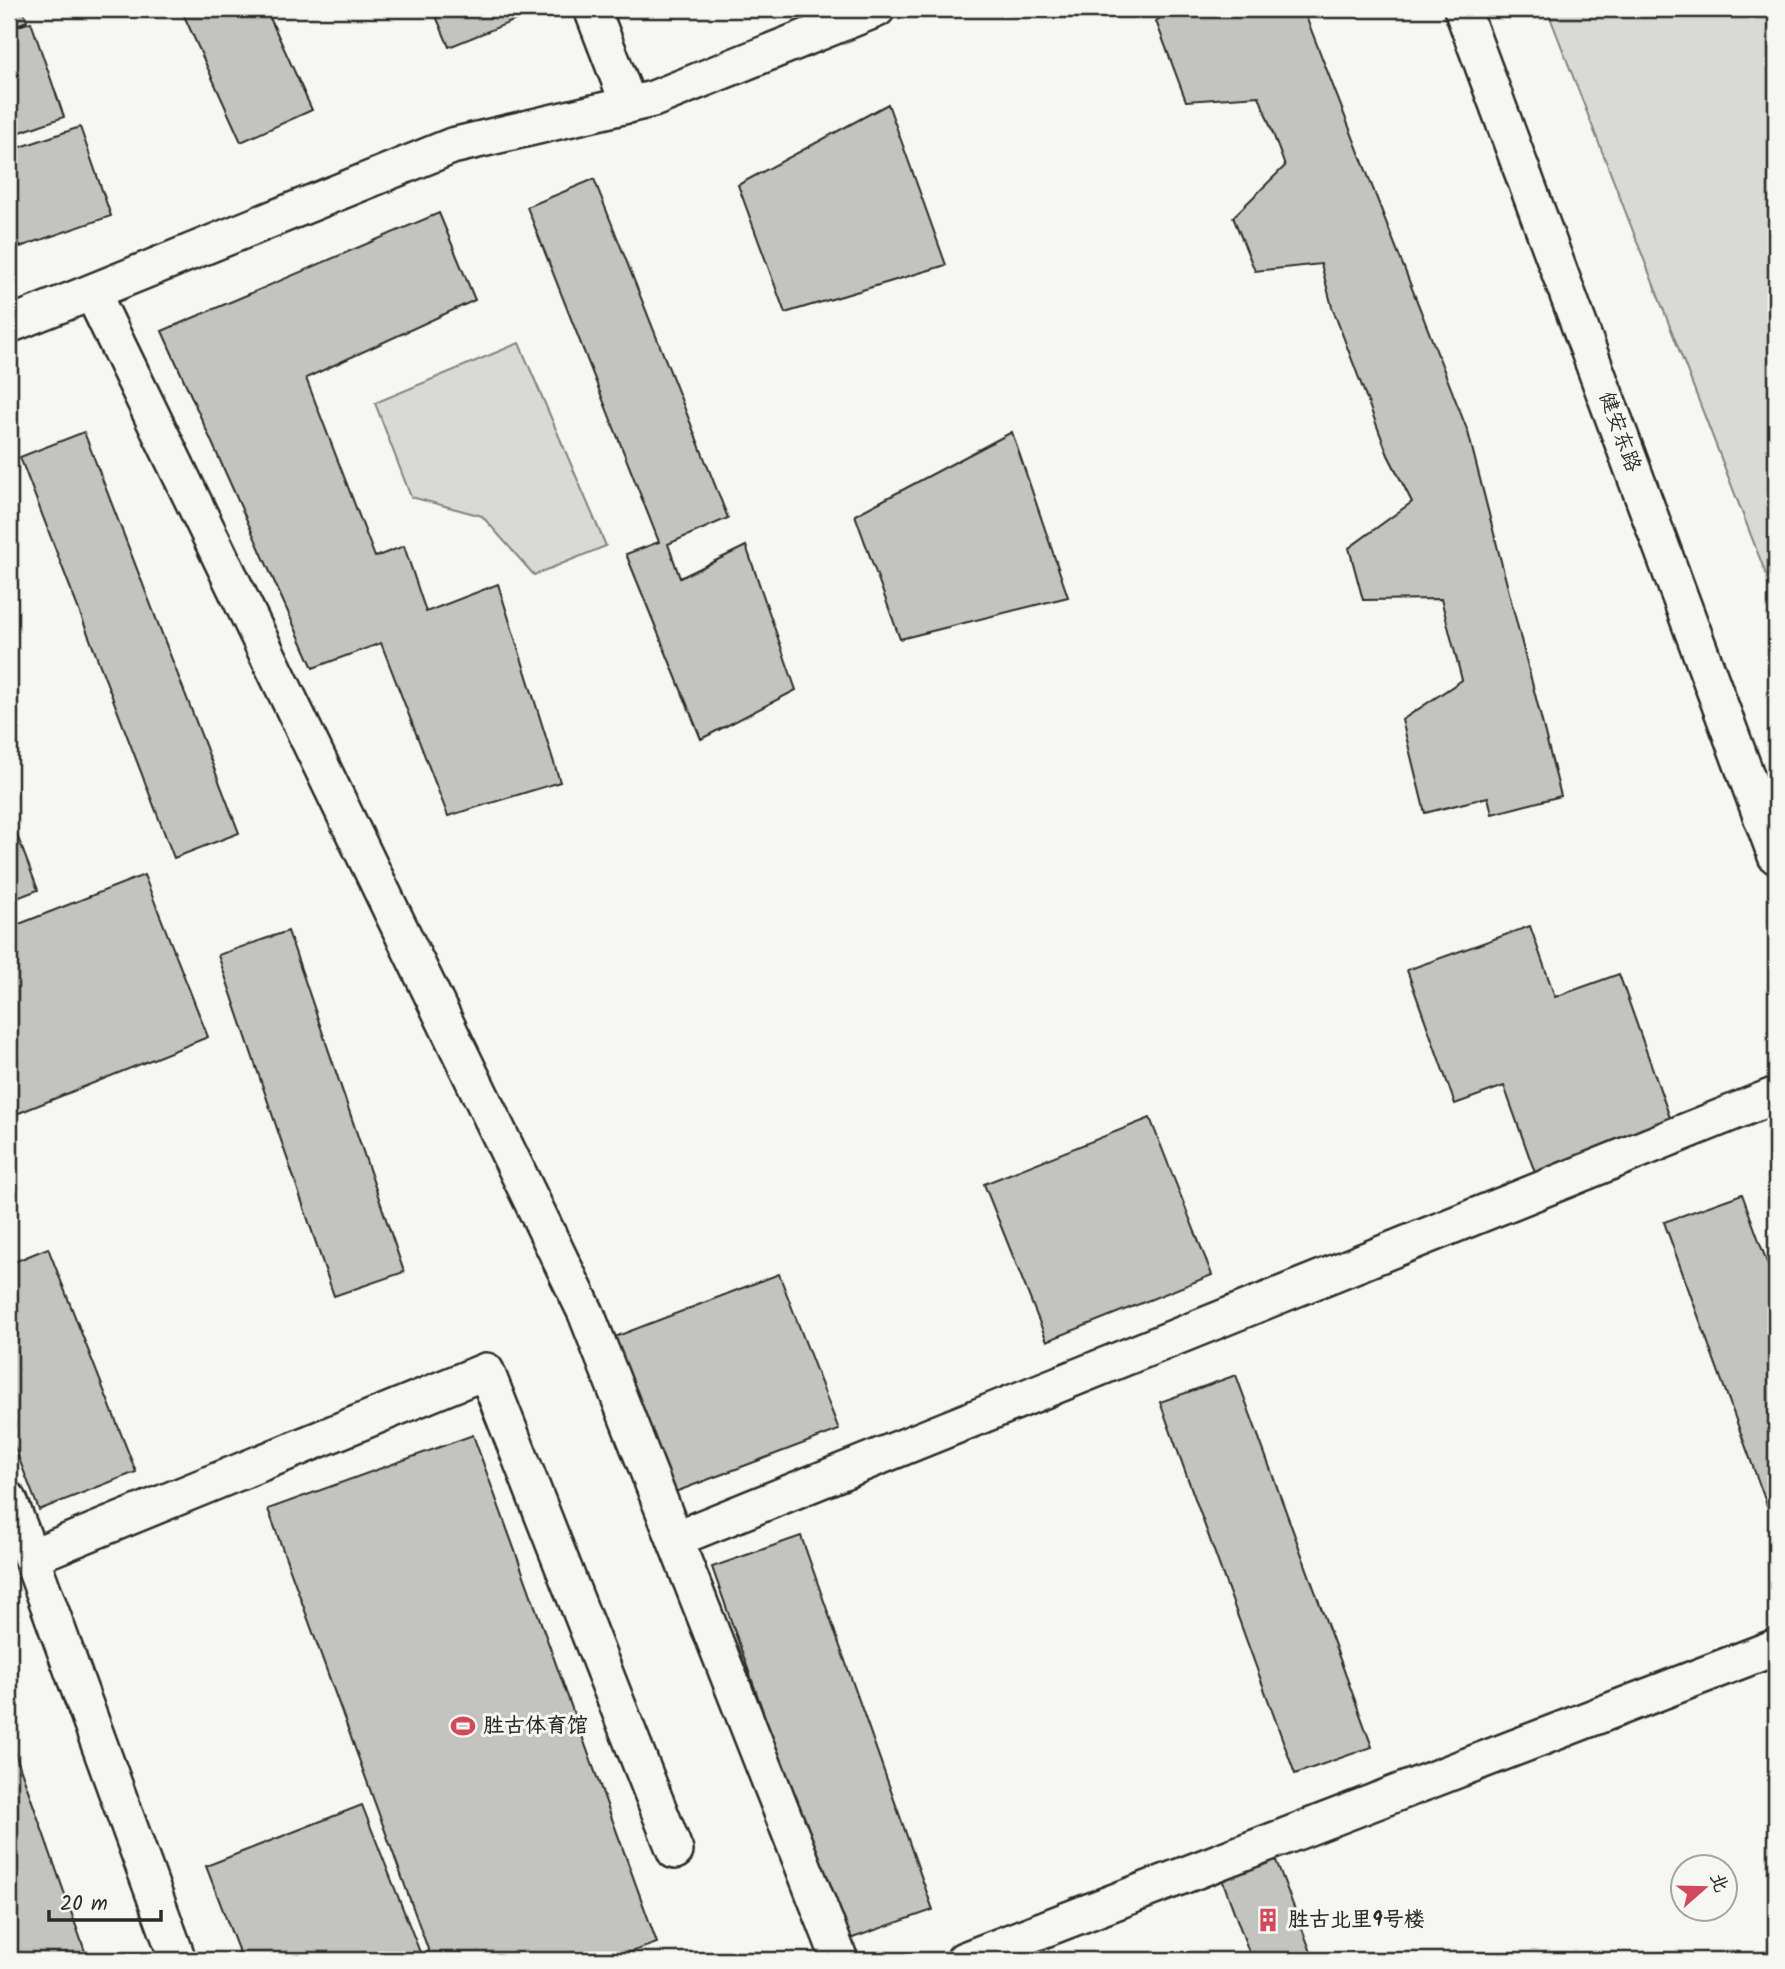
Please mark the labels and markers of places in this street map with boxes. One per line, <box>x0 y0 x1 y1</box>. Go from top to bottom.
place label: 胜古体育馆 <box>483 1710 588 1743</box>
sports icon: 胜古体育馆 <box>449 1712 477 1740</box>
place label: 胜古北里9号楼 <box>1288 1904 1425 1937</box>
building icon: 胜古北里9号楼 <box>1254 1906 1282 1934</box>

